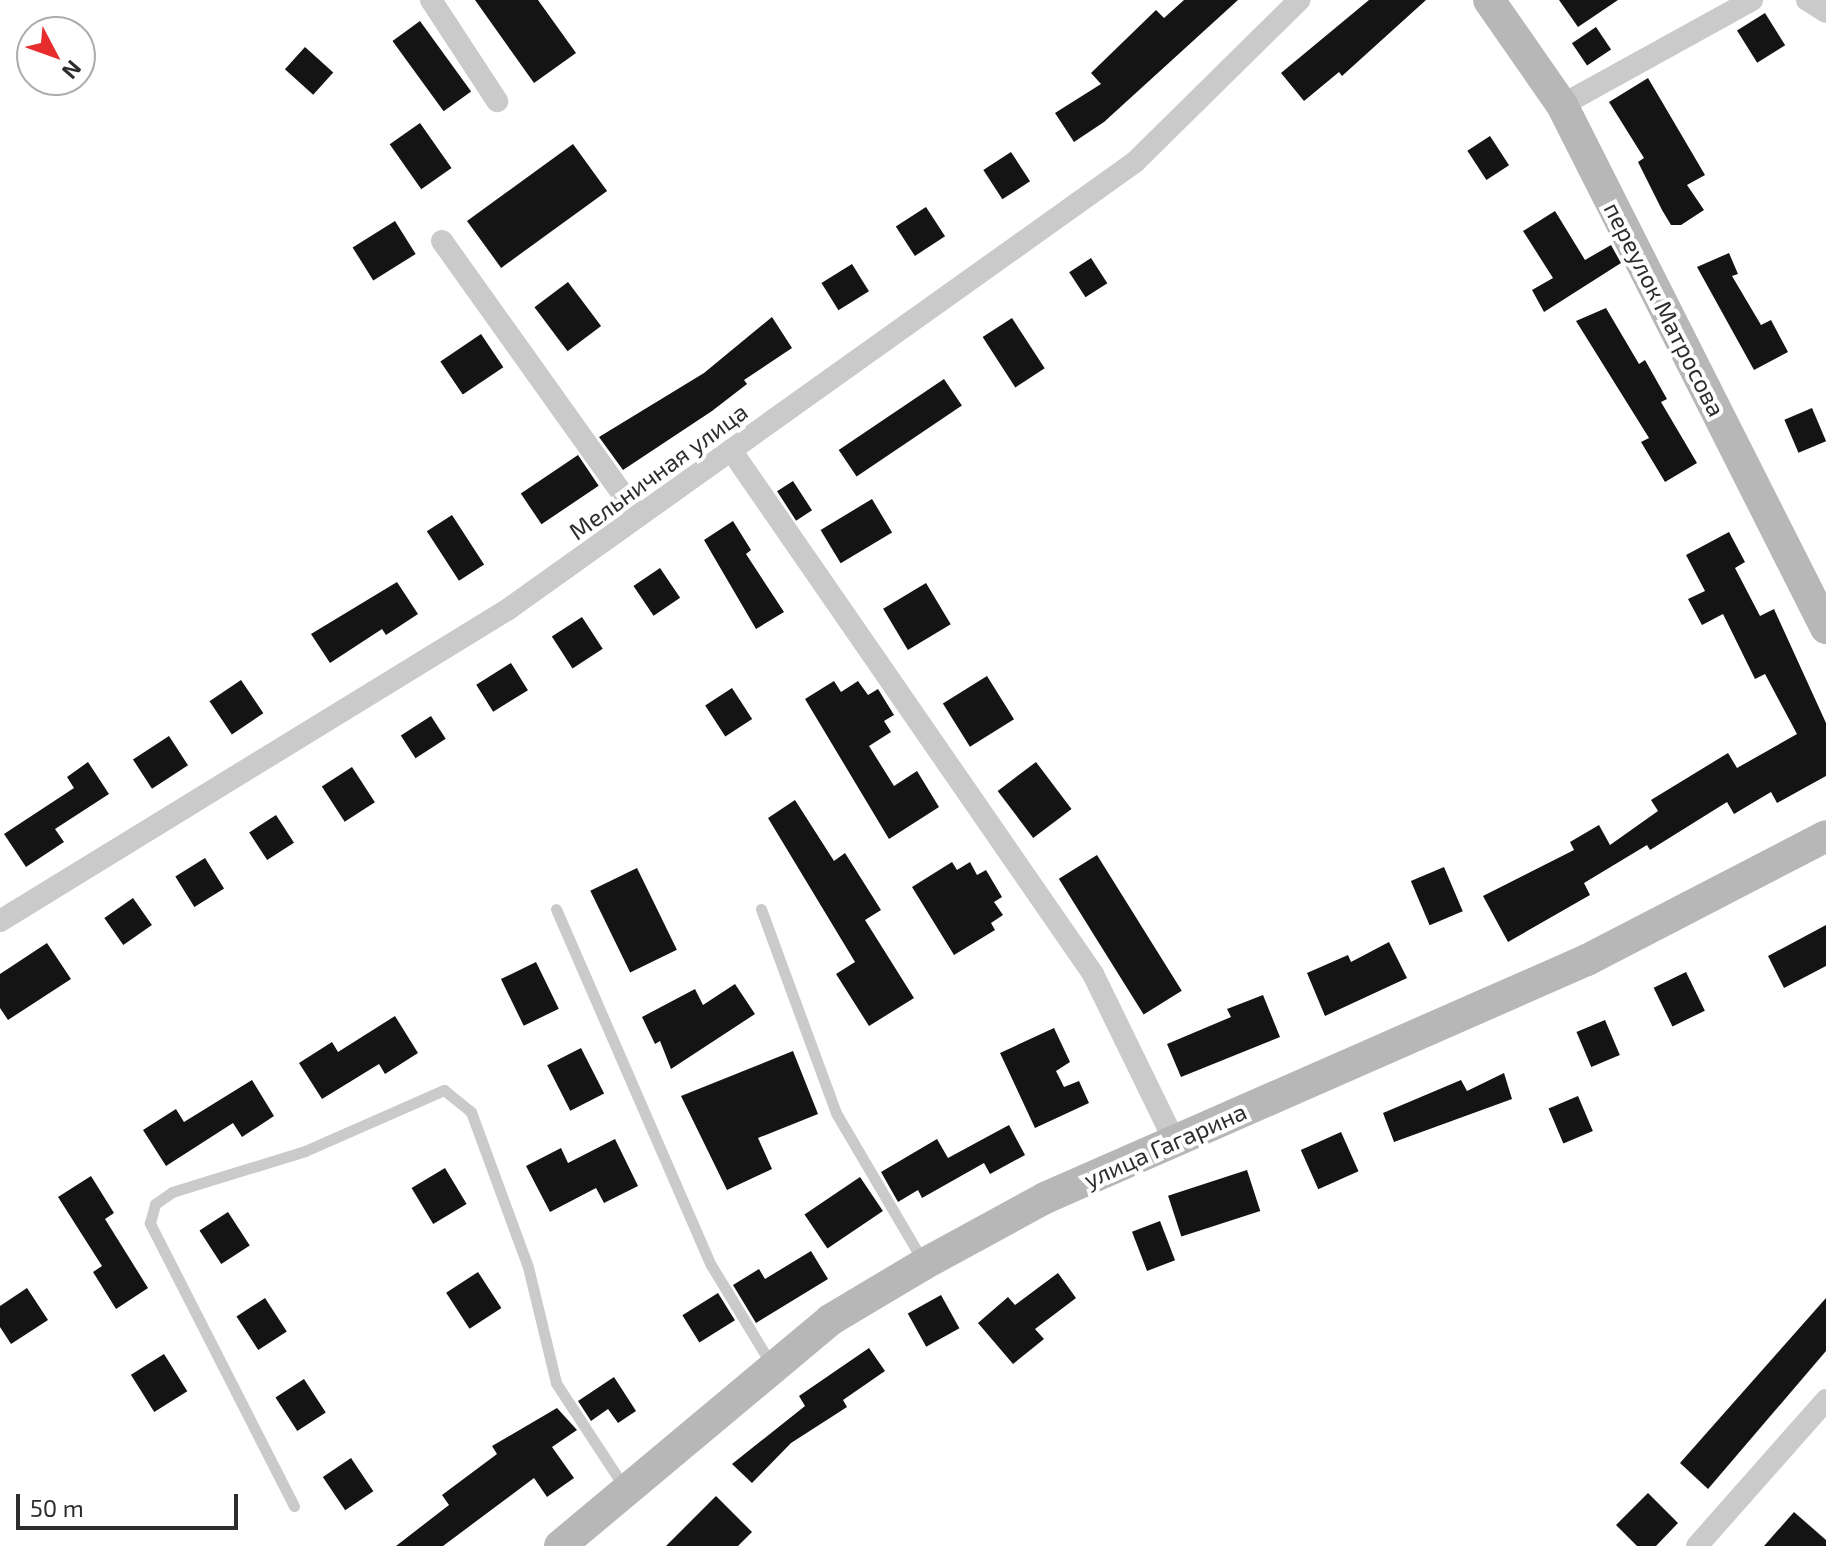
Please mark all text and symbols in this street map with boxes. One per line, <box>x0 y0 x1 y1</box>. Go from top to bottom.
north arrow <box>16 16 96 96</box>
text: N <box>58 56 88 85</box>
street label: переулок Матросова <box>1598 197 1732 421</box>
street label: Мельничная улица <box>563 397 753 545</box>
street label: улица Гагарина <box>1079 1096 1251 1194</box>
scale bar <box>20 1478 242 1528</box>
text: 50 m <box>30 1493 84 1522</box>

